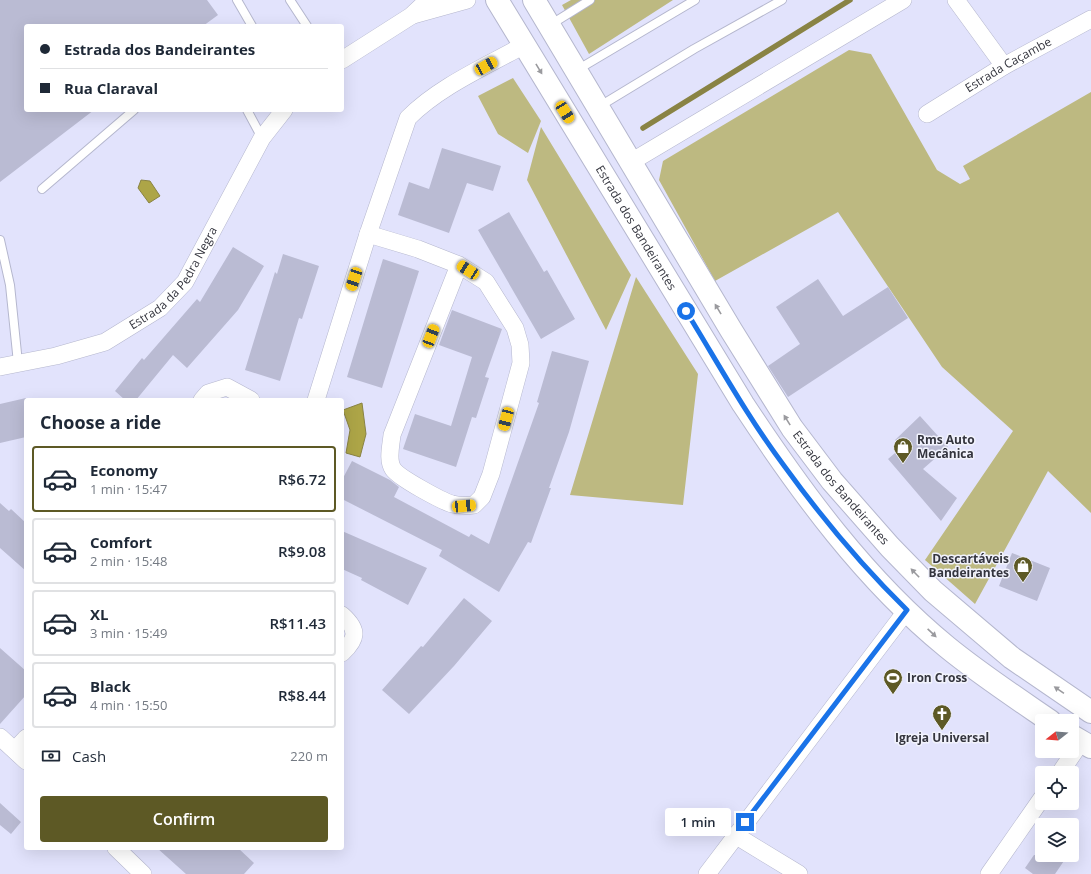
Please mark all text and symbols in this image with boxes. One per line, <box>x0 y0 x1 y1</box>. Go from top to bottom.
street label: Estrada Caçambe <box>962 33 1055 96</box>
text: Estrada dos Bandeirantes <box>64 39 255 59</box>
car <box>473 55 499 77</box>
one-way arrow <box>535 63 542 75</box>
text: Rua Claraval <box>64 78 158 98</box>
car <box>554 99 576 125</box>
street label: Estrada dos Bandeirantes <box>592 162 681 294</box>
street label: Estrada da Pedra Negra <box>126 224 221 333</box>
car <box>455 258 481 282</box>
car <box>345 266 363 292</box>
route start <box>677 302 695 320</box>
one-way arrow <box>715 303 722 315</box>
car <box>421 323 441 349</box>
car <box>497 406 515 432</box>
text: Choose a ride <box>40 410 161 434</box>
one-way arrow <box>783 415 791 425</box>
street label: Estrada dos Bandeirantes <box>789 427 893 548</box>
place label: Rms Auto Mecânica <box>917 431 975 462</box>
shop icon: Rms Auto Mecânica <box>892 436 914 464</box>
text: Economy <box>90 460 158 480</box>
icon: car <box>42 461 78 497</box>
text: R$6.72 <box>278 469 326 489</box>
text: 1 min · 15:47 <box>90 480 167 498</box>
car <box>452 499 476 513</box>
text: Comfort <box>90 532 152 552</box>
icon: car <box>42 533 78 569</box>
text: R$9.08 <box>278 541 326 561</box>
place label: Descartáveis Bandeirantes <box>929 550 1009 581</box>
text: 2 min · 15:48 <box>90 552 167 570</box>
shop icon: Descartáveis Bandeirantes <box>1012 555 1034 583</box>
one-way arrow <box>910 568 920 578</box>
text: XL <box>90 604 108 624</box>
icon: car <box>42 605 78 641</box>
text: R$11.43 <box>269 613 326 633</box>
text: 3 min · 15:49 <box>90 624 167 642</box>
one-way arrow <box>927 628 936 637</box>
sports icon: Iron Cross <box>882 667 904 695</box>
place label: Iron Cross <box>907 669 967 686</box>
text: Black <box>90 676 131 696</box>
icon: car <box>42 677 78 713</box>
text: R$8.44 <box>278 685 326 705</box>
one-way arrow <box>1054 686 1064 694</box>
text: 4 min · 15:50 <box>90 696 167 714</box>
church icon: Igreja Universal <box>931 703 953 731</box>
north arrow <box>1035 714 1079 758</box>
map controls <box>1035 714 1079 862</box>
place label: Igreja Universal <box>895 729 989 746</box>
icon: cash <box>40 745 62 767</box>
text: Cash <box>72 746 106 766</box>
text: 220 m <box>290 747 328 765</box>
button: locate <box>1035 766 1079 810</box>
button: Confirm <box>40 796 328 842</box>
callout: 1 min <box>665 808 731 836</box>
text: 1 min <box>680 813 716 831</box>
route end <box>736 813 754 831</box>
button: layers <box>1035 818 1079 862</box>

